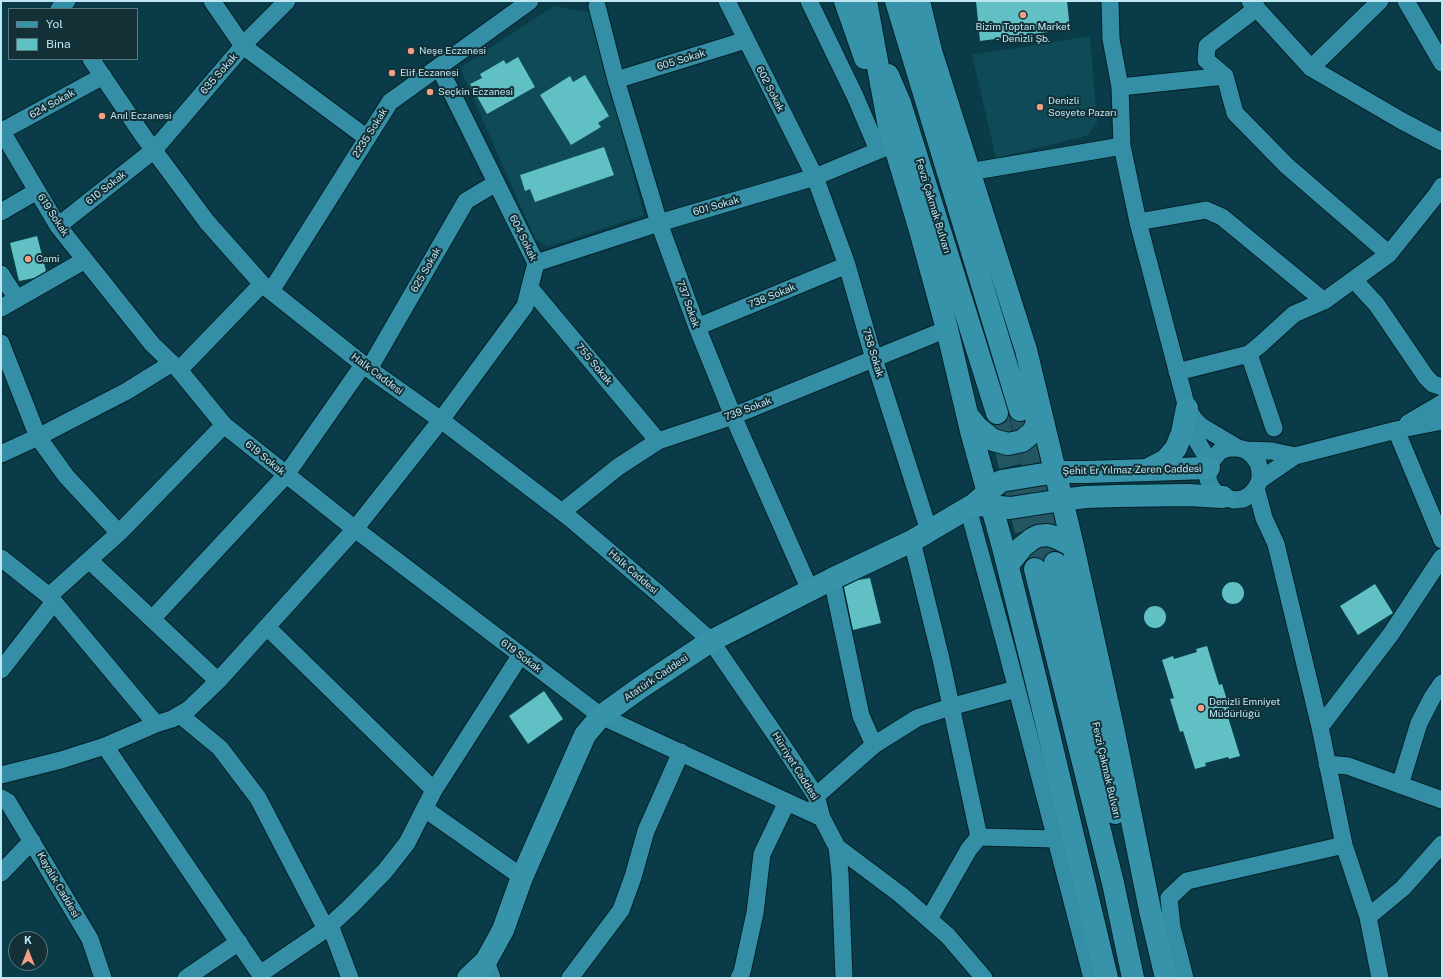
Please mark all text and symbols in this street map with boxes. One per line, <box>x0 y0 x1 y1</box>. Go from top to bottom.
legend <box>8 8 138 60</box>
marker: Bizim Toptan Market - Denizli Şb. <box>1018 10 1028 20</box>
text: Yol <box>46 17 63 31</box>
place label: Bizim Toptan Market - Denizli Şb. <box>976 21 1070 44</box>
text: Bina <box>46 37 71 51</box>
place label: Neşe Eczanesi <box>419 45 486 57</box>
marker: Neşe Eczanesi <box>406 46 416 56</box>
street label: 605 Sokak <box>655 47 707 73</box>
street label: 635 Sokak <box>198 51 240 97</box>
street label: 602 Sokak <box>753 64 787 114</box>
place label: Elif Eczanesi <box>400 67 459 79</box>
marker: Elif Eczanesi <box>387 68 397 78</box>
place label: Seçkin Eczanesi <box>438 86 513 98</box>
street label: 624 Sokak <box>27 87 77 121</box>
marker: Seçkin Eczanesi <box>425 87 435 97</box>
place label: Denizli Sosyete Pazarı <box>1048 95 1116 118</box>
marker: Denizli Sosyete Pazarı <box>1035 102 1045 112</box>
street label: 2235 Sokak <box>350 106 390 160</box>
place label: Anıl Eczanesi <box>110 110 172 122</box>
marker: Anıl Eczanesi <box>97 111 107 121</box>
street label: Fevzi Çakmak Bulvarı <box>913 157 953 255</box>
street label: 610 Sokak <box>83 169 129 207</box>
street label: 619 Sokak <box>35 192 71 238</box>
street label: 601 Sokak <box>691 194 741 218</box>
street label: 604 Sokak <box>507 213 539 263</box>
street label: 625 Sokak <box>408 245 444 295</box>
place label: Cami <box>36 253 59 265</box>
marker: Cami <box>23 254 33 264</box>
street label: 737 Sokak <box>674 279 702 329</box>
street label: 738 Sokak <box>747 281 797 311</box>
street label: 758 Sokak <box>860 327 886 379</box>
street label: 755 Sokak <box>573 341 615 387</box>
street label: Halk Caddesi <box>349 351 405 397</box>
street label: 739 Sokak <box>723 394 773 424</box>
street label: 619 Sokak <box>243 438 287 478</box>
street label: Şehit Er Yılmaz Zeren Caddesi <box>1062 463 1202 477</box>
street label: Halk Caddesi <box>606 547 660 597</box>
street label: 619 Sokak <box>498 637 544 675</box>
street label: Atatürk Caddesi <box>622 652 690 704</box>
place label: Denizli Emniyet Müdürlüğü <box>1209 696 1280 720</box>
marker: Denizli Emniyet Müdürlüğü <box>1196 703 1206 713</box>
street label: Fevzi Çakmak Bulvarı <box>1089 721 1123 819</box>
street label: Hürriyet Caddesi <box>769 730 821 802</box>
street label: Kayalık Caddesi <box>34 850 82 920</box>
north arrow <box>8 931 48 971</box>
text: K <box>24 934 32 946</box>

